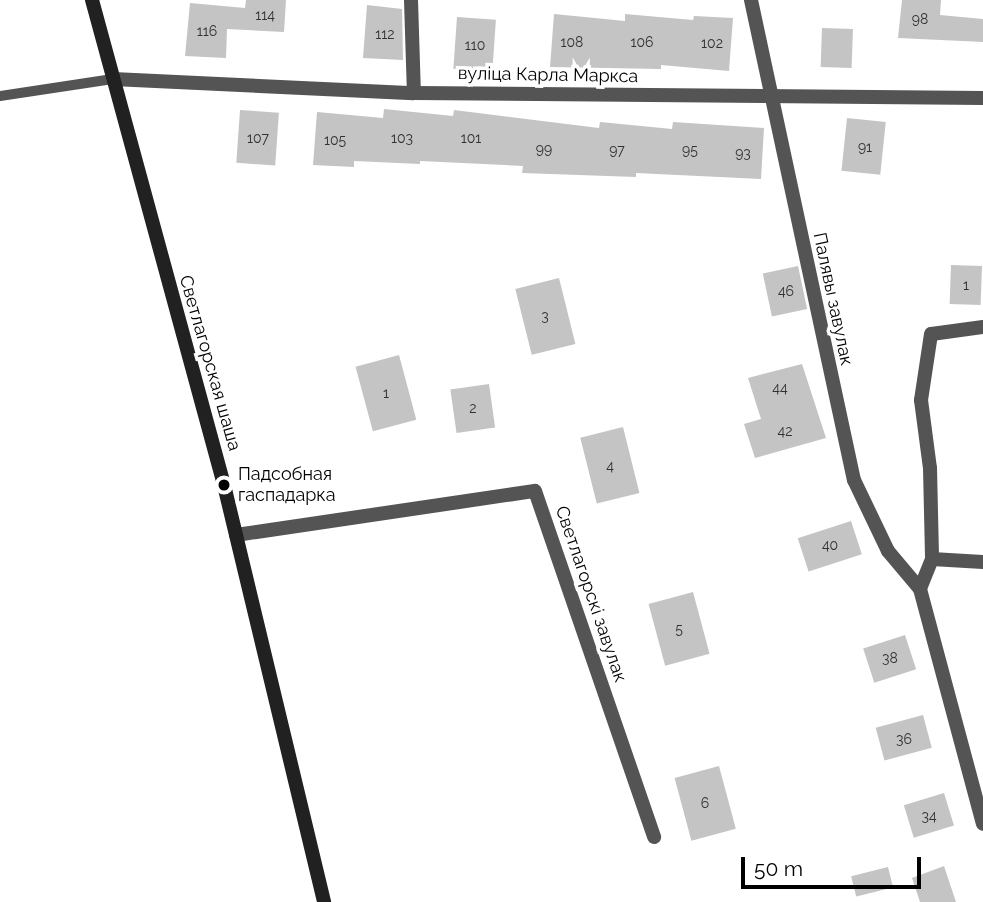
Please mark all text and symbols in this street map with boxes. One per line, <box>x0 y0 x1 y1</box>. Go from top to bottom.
house number: 114 <box>255 7 275 23</box>
house number: 98 <box>912 11 928 27</box>
house number: 116 <box>197 23 217 39</box>
house number: 112 <box>375 26 395 42</box>
house number: 108 <box>561 34 583 50</box>
house number: 106 <box>630 34 654 50</box>
house number: 102 <box>701 35 723 51</box>
house number: 110 <box>465 37 485 53</box>
street label: вуліца Карла Маркса <box>458 63 638 87</box>
house number: 107 <box>247 130 269 146</box>
house number: 103 <box>391 130 413 146</box>
house number: 101 <box>461 130 481 146</box>
house number: 105 <box>324 132 346 148</box>
house number: 91 <box>858 139 872 155</box>
house number: 99 <box>536 141 552 157</box>
house number: 97 <box>609 142 625 158</box>
house number: 95 <box>682 142 698 158</box>
house number: 93 <box>735 145 751 161</box>
street label: Палявы завулак <box>808 230 858 368</box>
street label: Светлагорская шаша <box>175 273 245 453</box>
house number: 1 <box>963 277 969 293</box>
house number: 46 <box>778 283 794 299</box>
house number: 3 <box>541 308 549 324</box>
house number: 44 <box>772 380 788 396</box>
house number: 1 <box>383 385 389 401</box>
house number: 2 <box>469 400 477 416</box>
house number: 42 <box>778 423 792 439</box>
house number: 4 <box>606 458 614 474</box>
place label: Падсобная гаспадарка <box>238 464 336 506</box>
marker: Падсобная гаспадарка <box>216 477 232 493</box>
street label: Светлагорскі завулак <box>551 503 631 685</box>
house number: 40 <box>822 537 838 553</box>
house number: 5 <box>675 621 683 637</box>
house number: 38 <box>882 650 898 666</box>
house number: 36 <box>896 731 912 747</box>
house number: 6 <box>701 795 709 811</box>
house number: 34 <box>921 808 937 824</box>
scale bar <box>745 842 925 886</box>
text: 50 m <box>754 856 803 881</box>

